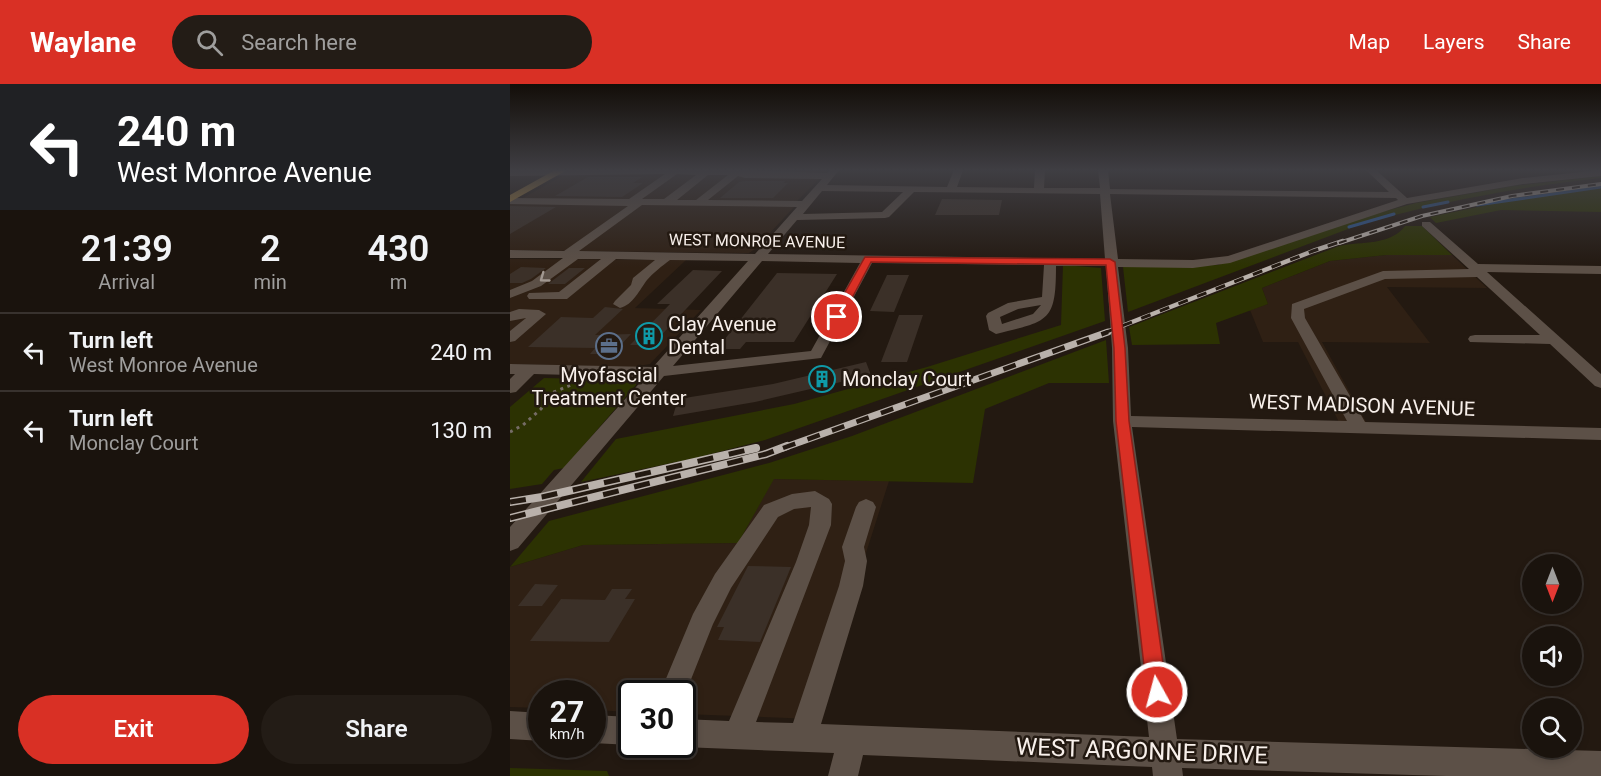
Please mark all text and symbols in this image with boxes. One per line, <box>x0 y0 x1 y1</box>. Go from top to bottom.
search box <box>172 15 592 69</box>
text: Waylane <box>30 26 136 59</box>
icon: search <box>193 26 226 59</box>
text: Search here <box>241 30 357 55</box>
text: Map <box>1348 30 1390 54</box>
text: Layers <box>1423 30 1484 54</box>
text: Share <box>1517 30 1571 54</box>
text: 240 m <box>117 107 236 156</box>
icon: left <box>18 108 96 186</box>
text: West Monroe Avenue <box>117 157 372 189</box>
text: 21:39 <box>81 228 173 270</box>
text: 2 <box>260 228 280 270</box>
text: 430 <box>368 228 429 270</box>
street label: WEST MONROE AVENUE <box>669 230 845 252</box>
text: Arrival <box>98 270 155 294</box>
text: min <box>253 270 287 294</box>
text: m <box>390 270 407 294</box>
one-way arrow <box>540 270 551 281</box>
pin <box>811 291 862 342</box>
icon: arrive <box>820 300 853 333</box>
place label: Clay Avenue Dental <box>668 312 776 359</box>
building icon: Clay Avenue Dental <box>634 321 664 351</box>
text: Turn left <box>69 328 153 353</box>
office icon: Myofascial Treatment Center <box>594 331 624 361</box>
icon: left <box>18 336 51 369</box>
text: 240 m <box>430 340 492 365</box>
text: West Monroe Avenue <box>69 353 258 377</box>
place label: Myofascial Treatment Center <box>531 363 687 410</box>
building icon: Monclay Court <box>807 364 837 394</box>
place label: Monclay Court <box>842 367 972 391</box>
street label: WEST MADISON AVENUE <box>1248 389 1476 421</box>
text: Turn left <box>69 406 153 431</box>
icon: left <box>18 414 51 447</box>
text: 130 m <box>430 418 492 443</box>
text: Monclay Court <box>69 431 199 455</box>
north arrow <box>1522 554 1582 614</box>
map controls <box>1522 554 1582 758</box>
button: sound <box>1522 626 1582 686</box>
position arrow <box>1125 660 1189 724</box>
speed limit sign: 30 <box>618 680 696 758</box>
text: 27 <box>550 694 584 729</box>
button: Exit <box>18 695 249 764</box>
button: Share <box>261 695 492 764</box>
button: search <box>1522 698 1582 758</box>
text: km/h <box>549 725 585 743</box>
street label: WEST ARGONNE DRIVE <box>1016 733 1268 769</box>

